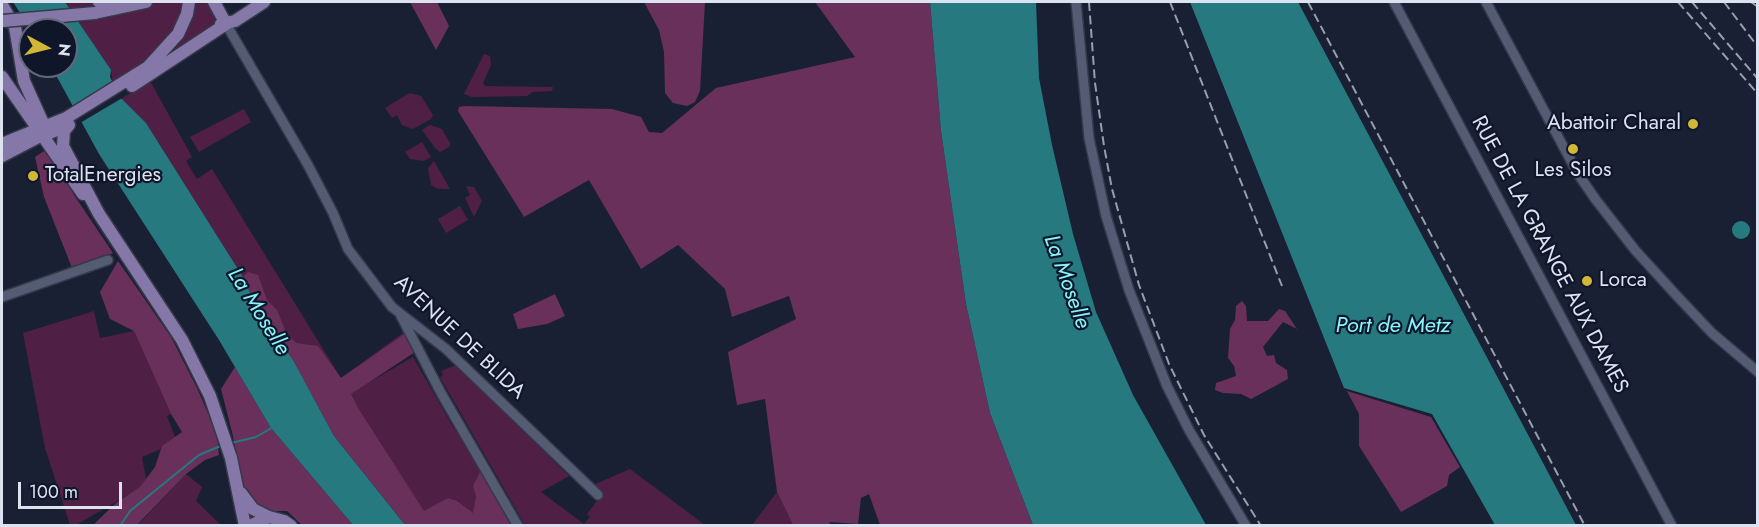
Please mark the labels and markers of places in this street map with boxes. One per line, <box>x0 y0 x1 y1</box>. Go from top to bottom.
place label: Abattoir Charal <box>1547 111 1681 137</box>
marker: Abattoir Charal <box>1686 117 1700 131</box>
marker: Les Silos <box>1566 142 1580 156</box>
place label: Les Silos <box>1535 158 1611 184</box>
place label: TotalEnergies <box>45 163 161 189</box>
marker: TotalEnergies <box>26 169 40 183</box>
place label: Lorca <box>1599 268 1647 294</box>
marker: Lorca <box>1580 274 1594 288</box>

